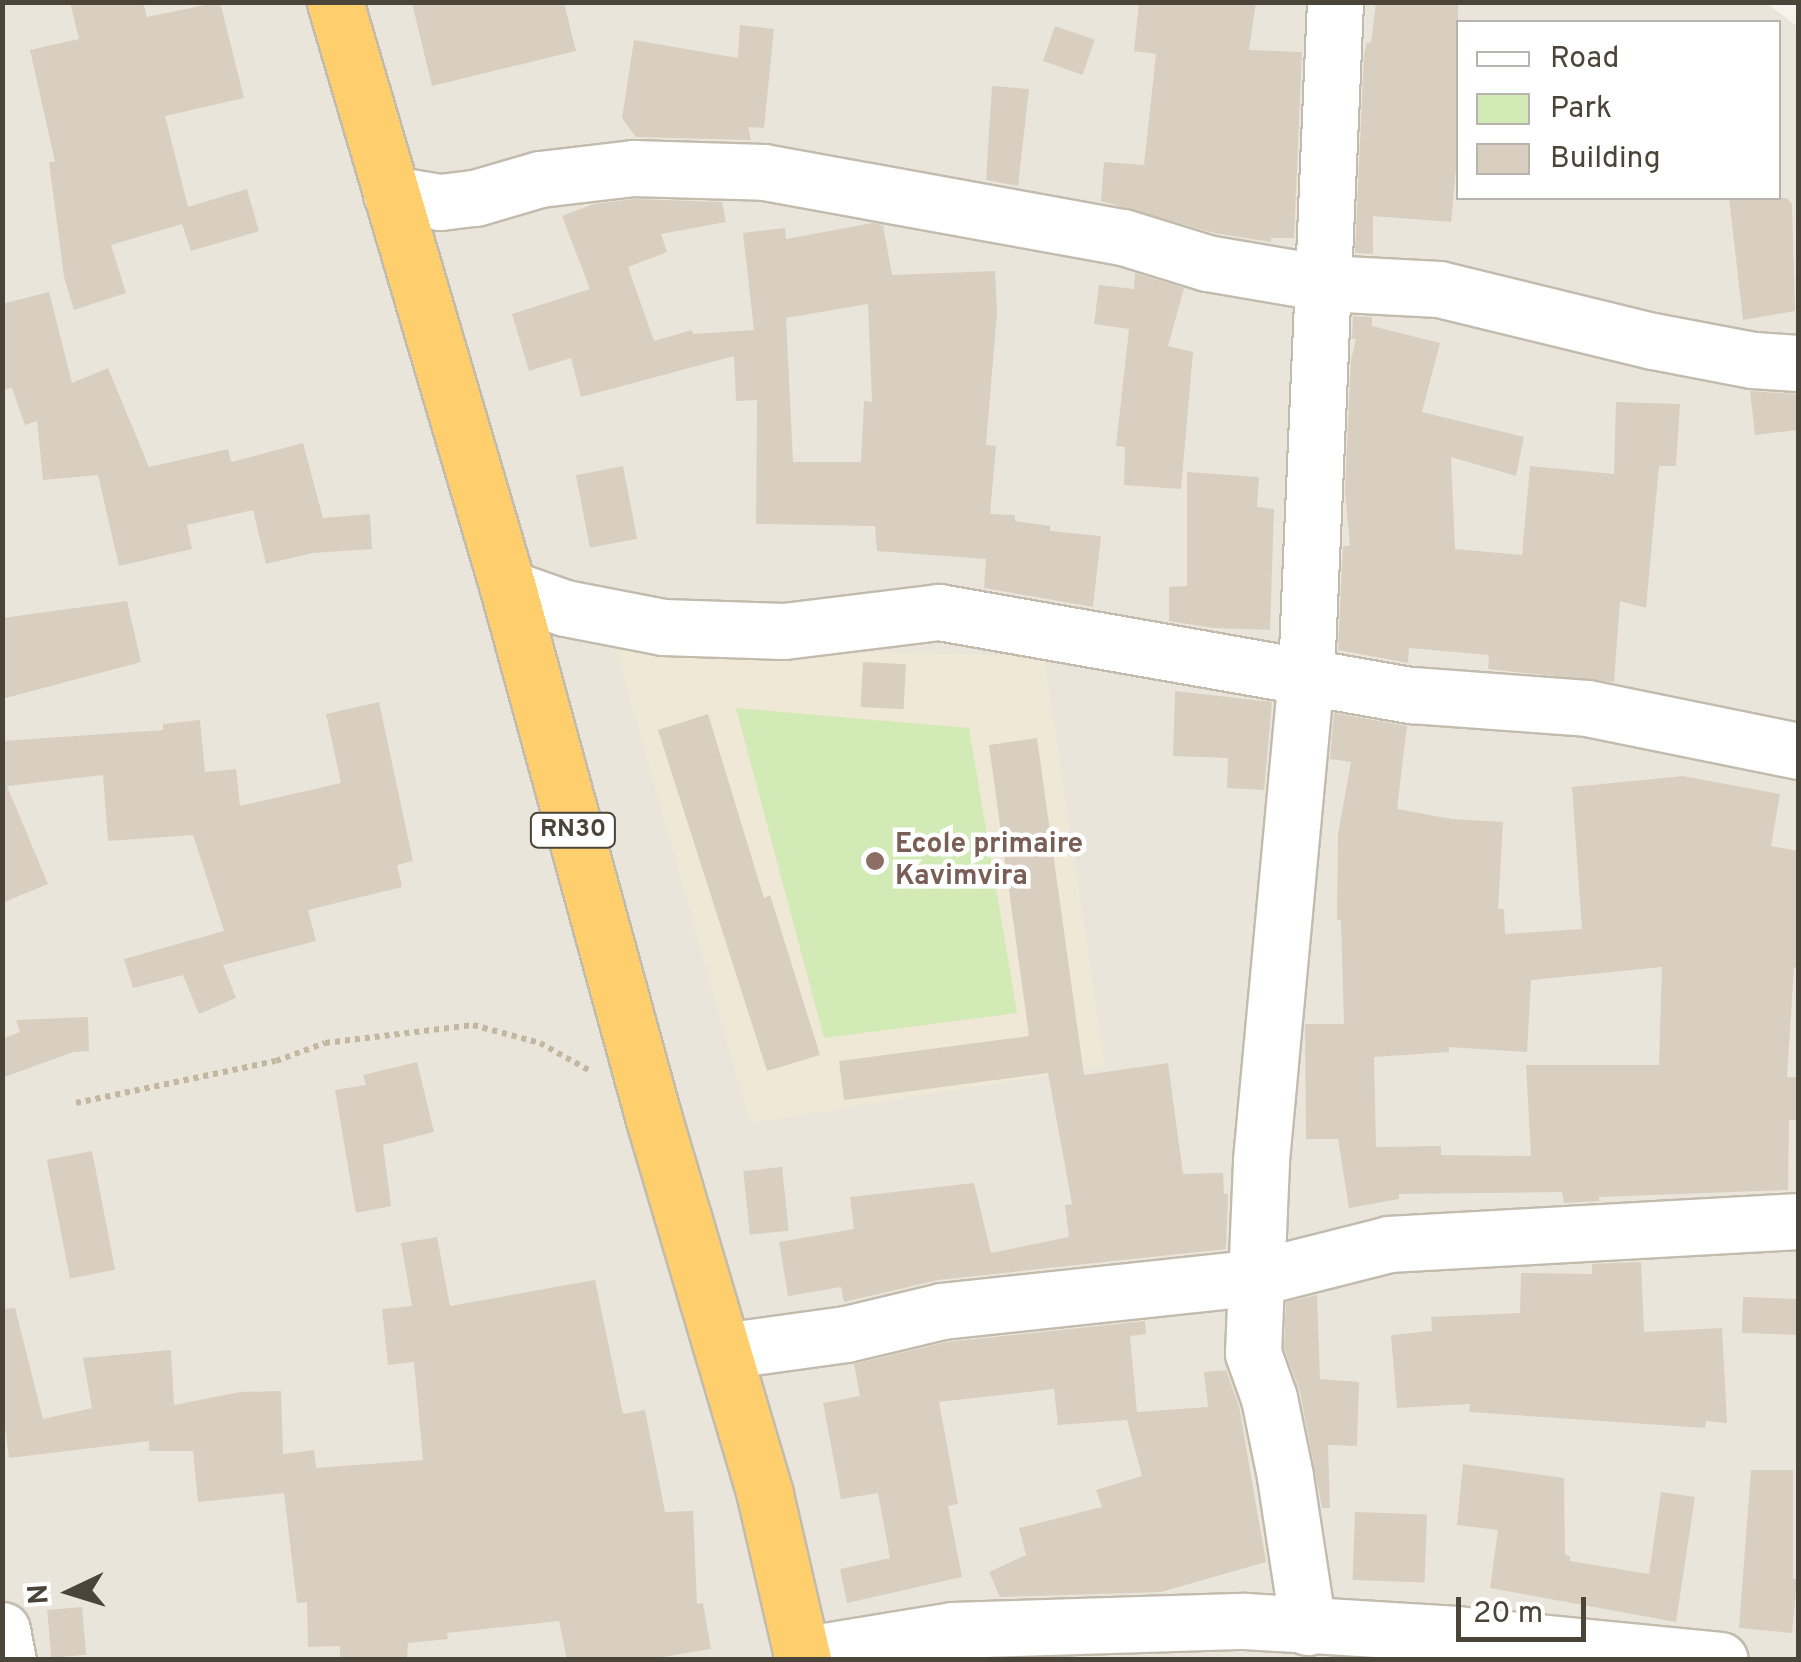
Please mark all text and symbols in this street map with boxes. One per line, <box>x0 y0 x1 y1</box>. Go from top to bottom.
legend <box>1456 20 1781 200</box>
text: Road <box>1550 41 1619 78</box>
text: Park <box>1550 91 1612 128</box>
text: Building <box>1550 141 1661 178</box>
road number: RN30 <box>528 810 618 850</box>
place label: Ecole primaire Kavimvira <box>895 828 1083 894</box>
marker: Ecole primaire Kavimvira <box>864 850 886 872</box>
north arrow <box>20 1542 120 1642</box>
scale bar <box>1461 1577 1591 1639</box>
text: N <box>21 1583 59 1605</box>
text: 20 m <box>1473 1596 1543 1633</box>

